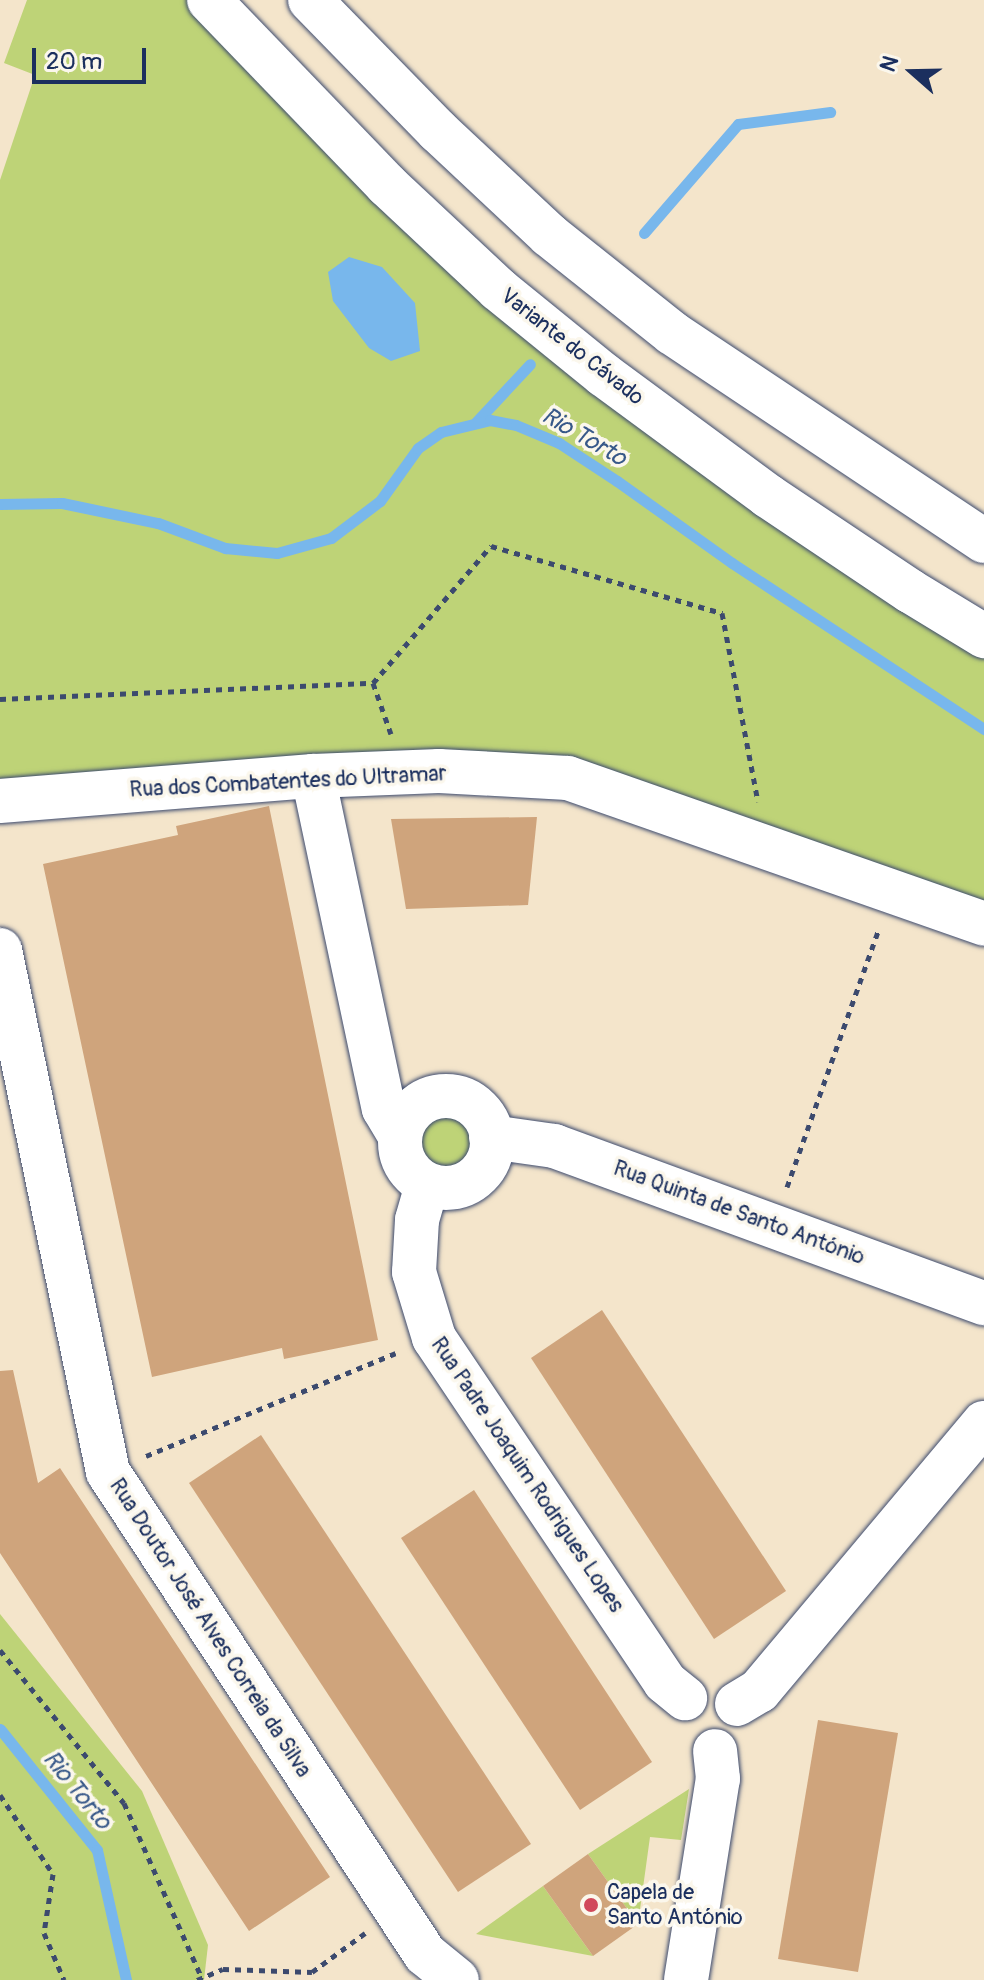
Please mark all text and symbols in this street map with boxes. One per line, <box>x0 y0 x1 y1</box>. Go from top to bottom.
scale bar <box>36 32 150 82</box>
north arrow <box>872 32 952 112</box>
text: 20 m <box>46 47 102 76</box>
text: N <box>874 52 905 76</box>
street label: Variante do Cávado <box>495 283 649 411</box>
water label: Rio Torto <box>537 401 631 473</box>
street label: Rua dos Combatentes do Ultramar <box>129 761 447 803</box>
street label: Rua Quinta de Santo António <box>610 1155 868 1271</box>
street label: Rua Padre Joaquim Rodrigues Lopes <box>425 1332 629 1618</box>
street label: Rua Doutor José Alves Correia da Silva <box>103 1474 317 1782</box>
water label: Rio Torto <box>37 1745 117 1835</box>
place label: Capela de Santo António <box>607 1879 743 1930</box>
marker: Capela de Santo António <box>582 1896 600 1914</box>

